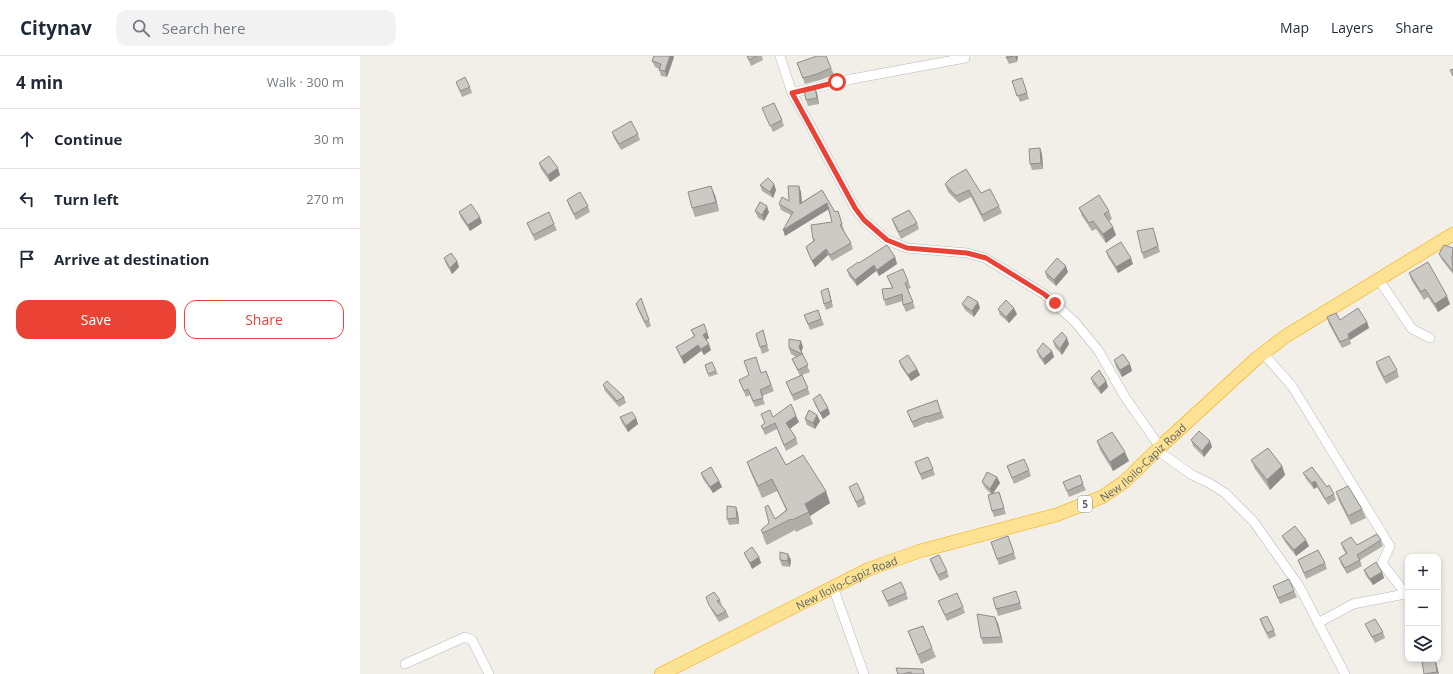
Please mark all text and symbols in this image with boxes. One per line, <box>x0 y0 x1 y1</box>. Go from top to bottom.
search box <box>116 10 396 46</box>
text: Citynav <box>20 15 92 41</box>
icon: search <box>130 17 152 39</box>
text: Search here <box>162 18 245 38</box>
text: Map <box>1280 18 1309 37</box>
text: Layers <box>1331 18 1373 37</box>
text: Share <box>1395 18 1433 37</box>
text: 4 min <box>16 71 63 94</box>
text: Walk · 300 m <box>267 73 344 91</box>
route start <box>828 73 846 91</box>
icon: ahead <box>16 128 38 150</box>
text: Continue <box>54 129 122 149</box>
text: 30 m <box>314 130 344 148</box>
icon: left <box>16 188 38 210</box>
text: Turn left <box>54 189 119 209</box>
text: 270 m <box>306 190 344 208</box>
icon: arrive <box>16 248 38 270</box>
text: Arrive at destination <box>54 249 209 269</box>
route end <box>1046 294 1064 312</box>
button: Save <box>16 300 176 339</box>
button: Share <box>184 300 344 339</box>
street label: New Iloilo-Capiz Road <box>1096 420 1189 504</box>
road number: 5 <box>1078 496 1092 512</box>
street label: New Iloilo-Capiz Road <box>793 552 899 612</box>
map controls <box>1405 554 1441 662</box>
button: + <box>1405 554 1441 590</box>
button: − <box>1405 590 1441 626</box>
button: layers <box>1405 626 1441 662</box>

